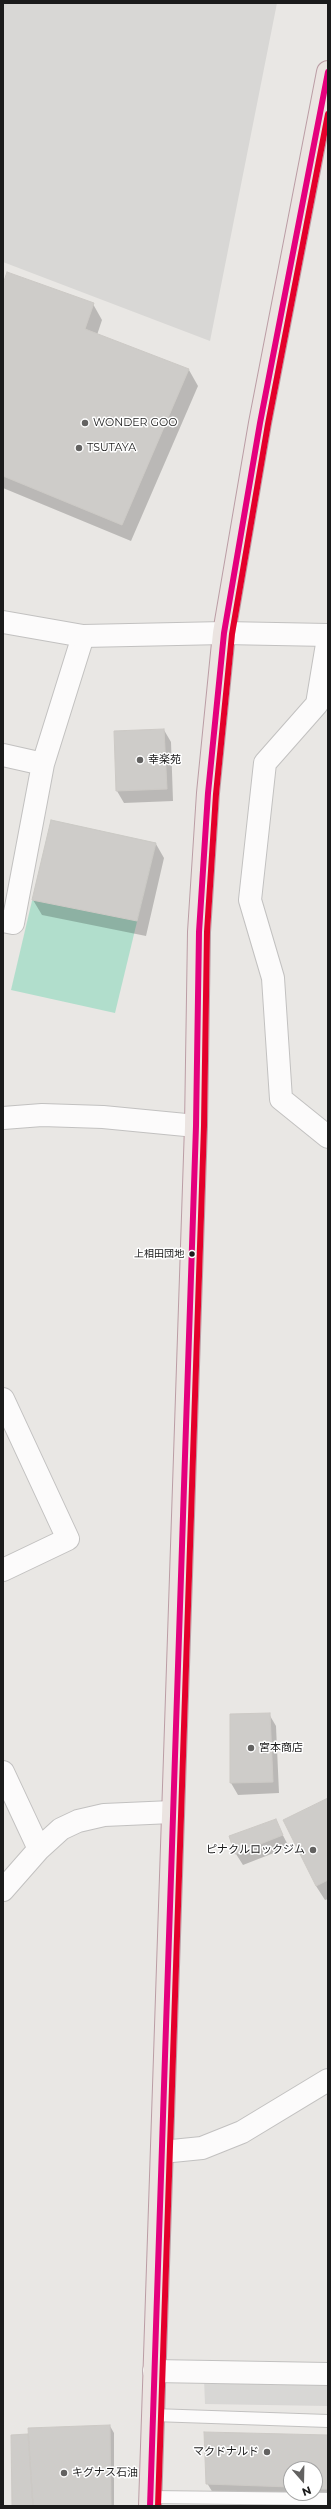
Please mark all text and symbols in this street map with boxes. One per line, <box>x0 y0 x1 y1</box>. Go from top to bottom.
place label: WONDER GOO <box>93 416 177 430</box>
marker: WONDER GOO <box>80 418 90 428</box>
place label: TSUTAYA <box>87 441 136 455</box>
marker: TSUTAYA <box>74 443 84 453</box>
place label: 幸楽苑 <box>148 753 181 767</box>
marker: 幸楽苑 <box>135 755 145 765</box>
place label: 上相田団地 <box>134 1248 184 1260</box>
marker: 上相田団地 <box>187 1249 197 1259</box>
place label: 宮本商店 <box>259 1741 303 1755</box>
marker: 宮本商店 <box>246 1743 256 1753</box>
place label: ピナクルロックジム <box>206 1843 305 1857</box>
marker: ピナクルロックジム <box>308 1845 318 1855</box>
place label: マクドナルド <box>193 2445 259 2459</box>
marker: マクドナルド <box>262 2447 272 2457</box>
north arrow <box>283 2461 323 2501</box>
place label: キグナス石油 <box>72 2466 138 2480</box>
marker: キグナス石油 <box>59 2468 69 2478</box>
text: N <box>300 2483 313 2499</box>

